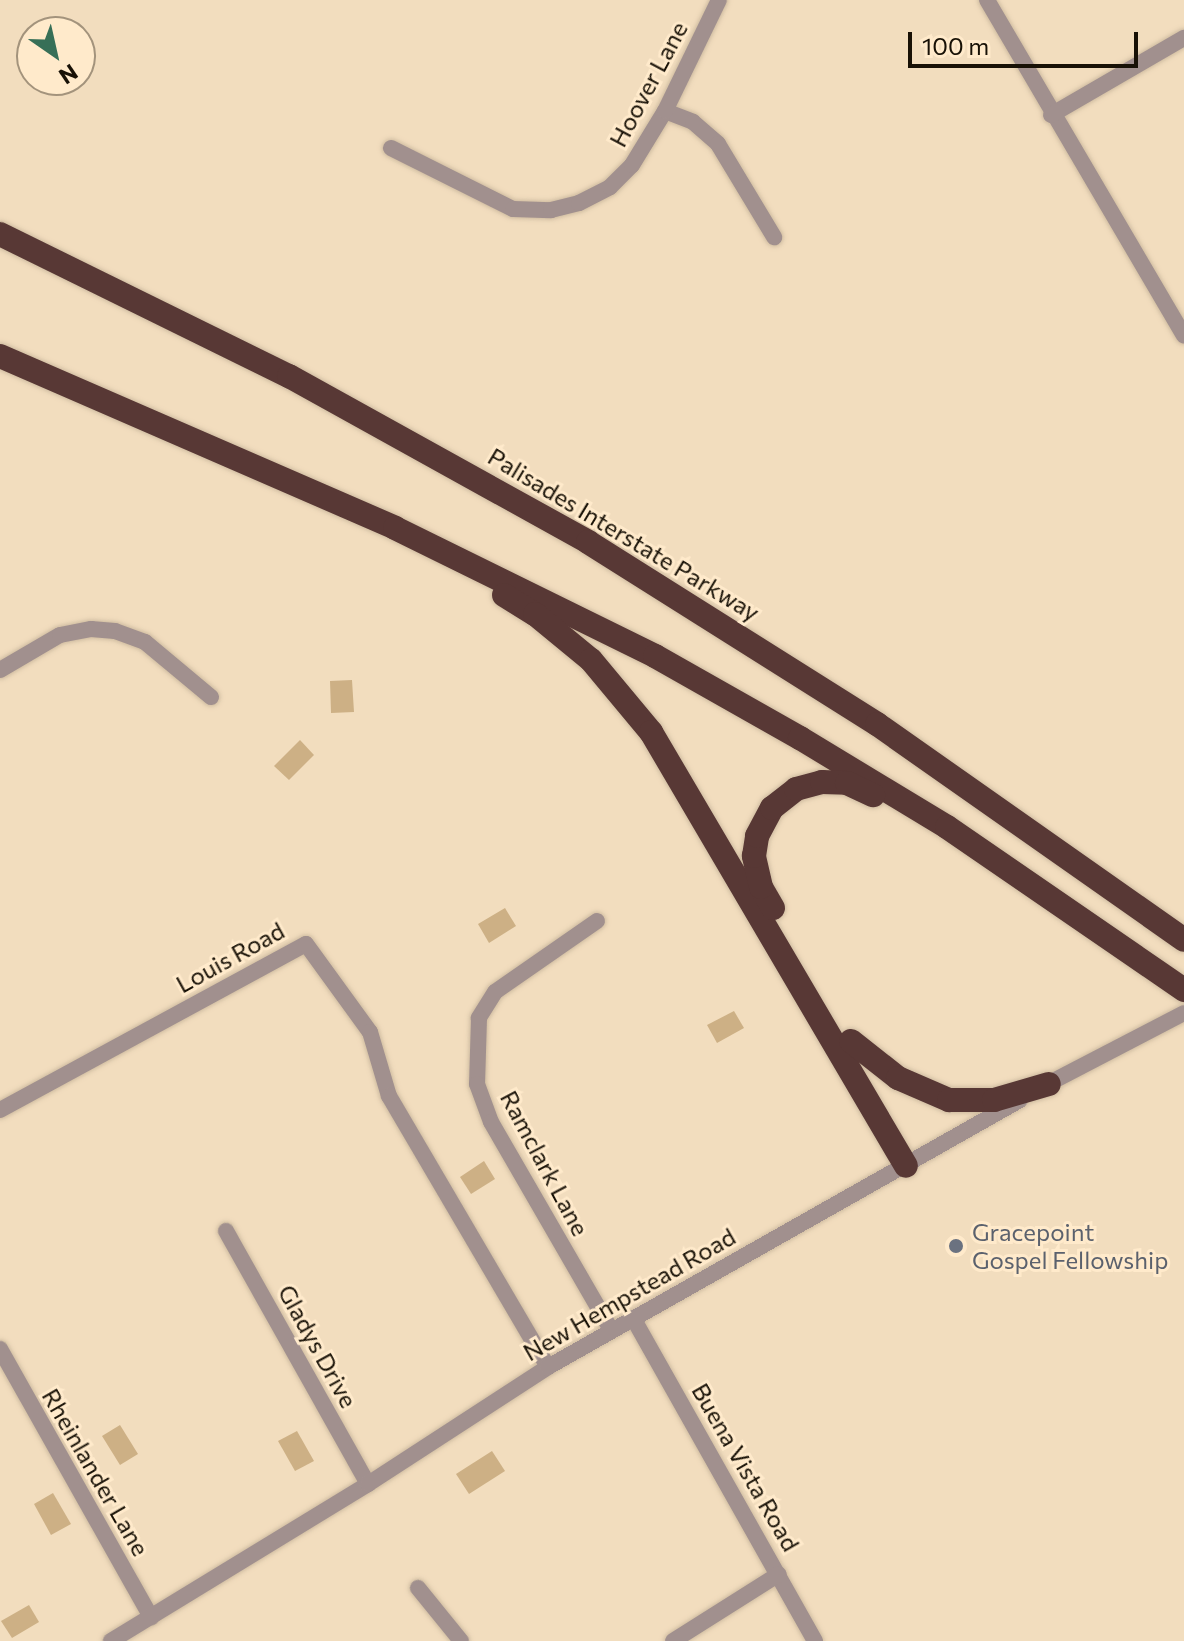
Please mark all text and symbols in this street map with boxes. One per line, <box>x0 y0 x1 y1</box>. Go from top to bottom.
north arrow <box>16 16 96 96</box>
street label: Hoover Lane <box>603 16 693 152</box>
scale bar <box>912 16 1142 66</box>
text: 100 m <box>922 31 989 60</box>
text: N <box>54 59 83 90</box>
street label: Palisades Interstate Parkway <box>483 441 765 627</box>
street label: Louis Road <box>171 916 289 998</box>
street label: Ramclark Lane <box>495 1086 595 1240</box>
place label: Gracepoint Gospel Fellowship <box>972 1218 1168 1274</box>
street label: New Hempstead Road <box>518 1222 740 1366</box>
marker: Gracepoint Gospel Fellowship <box>947 1237 965 1255</box>
street label: Gladys Drive <box>272 1280 364 1412</box>
street label: Buena Vista Road <box>686 1378 806 1556</box>
street label: Rheinlander Lane <box>36 1383 156 1561</box>

